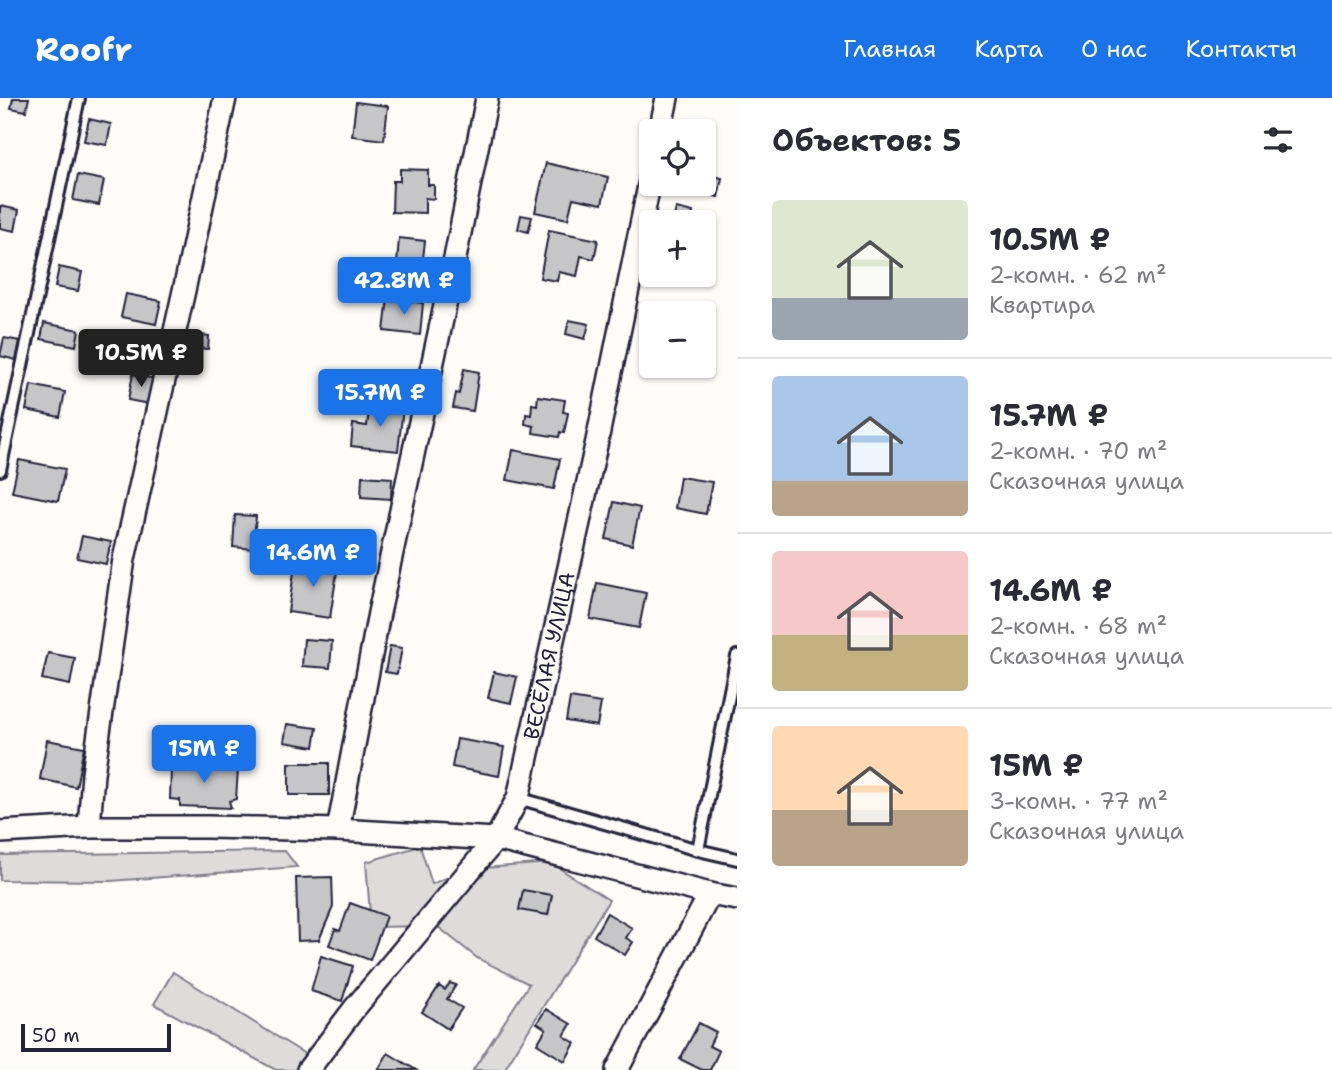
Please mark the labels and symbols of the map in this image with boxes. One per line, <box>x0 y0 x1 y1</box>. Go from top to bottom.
pin: 42.8M ₽ <box>339 258 469 317</box>
pin: 10.5M ₽ <box>76 330 206 389</box>
pin: 15.7M ₽ <box>315 370 445 429</box>
pin: 14.6M ₽ <box>248 530 378 589</box>
street label: ВЕСЁЛАЯ УЛИЦА <box>517 569 582 742</box>
pin: 15M ₽ <box>155 726 253 785</box>
scale bar <box>21 1021 172 1053</box>

